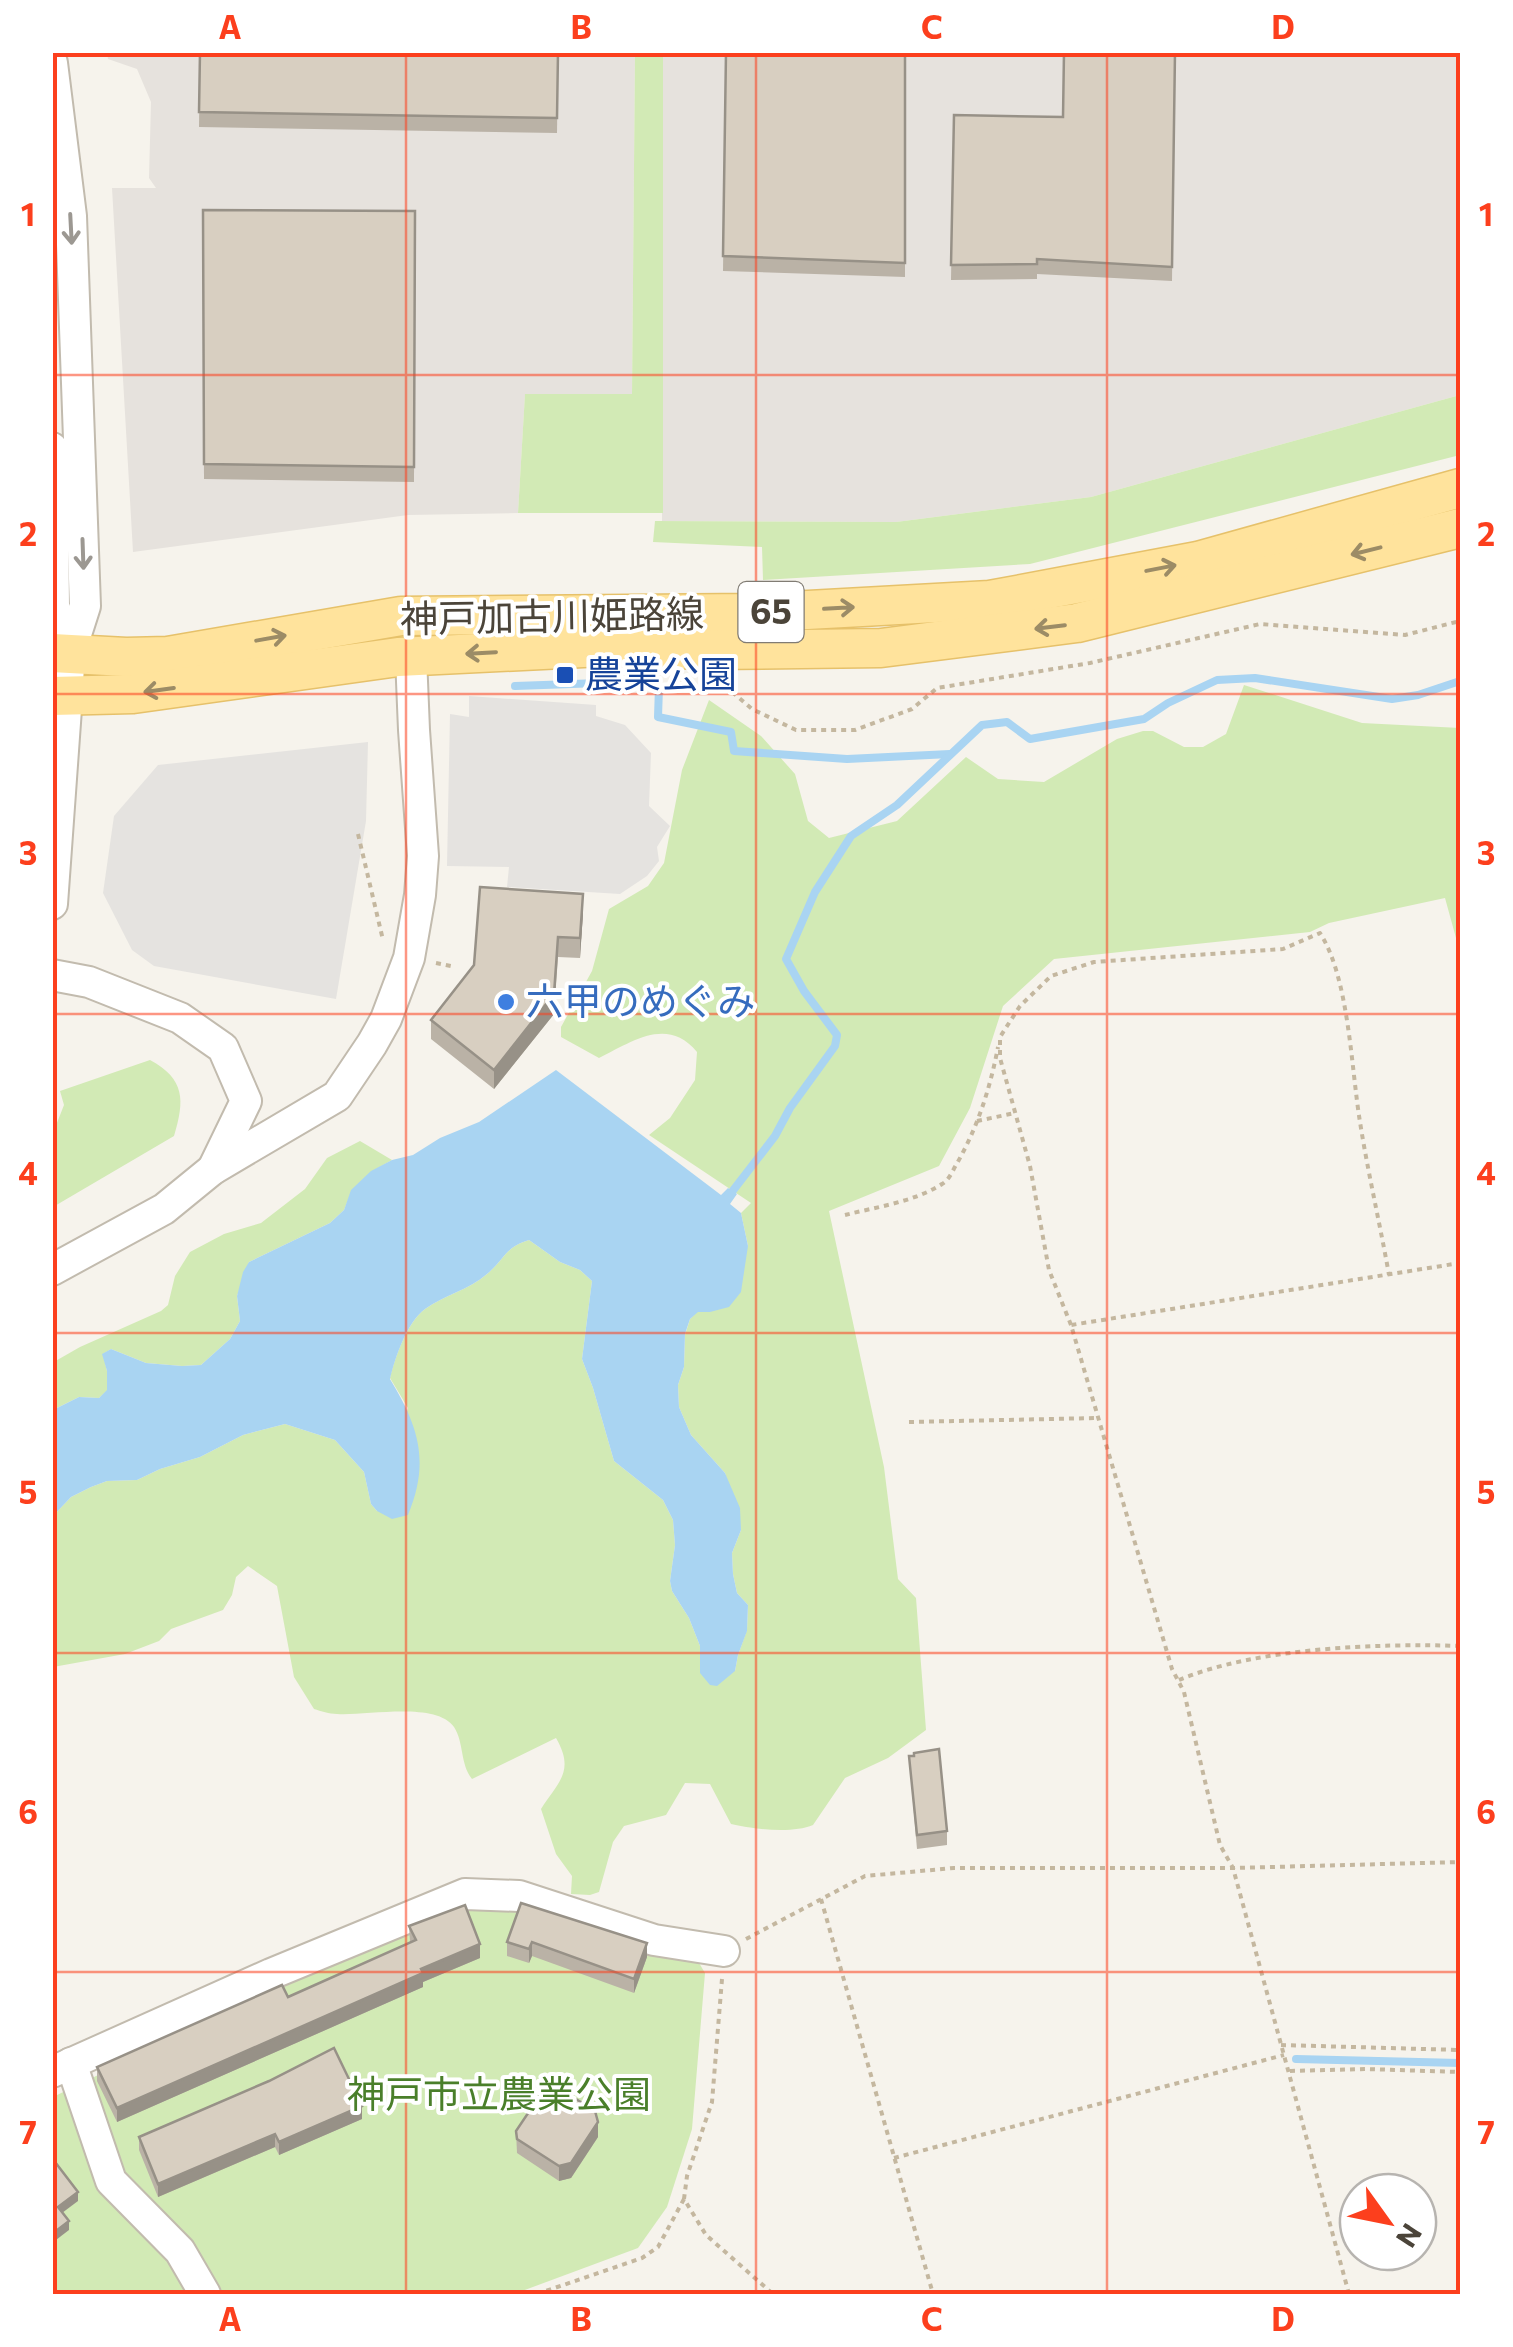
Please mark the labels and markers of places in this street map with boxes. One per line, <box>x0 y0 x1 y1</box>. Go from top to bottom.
place label: 農業公園 <box>585 649 737 696</box>
marker: 農業公園 <box>554 664 576 686</box>
place label: 六甲のめぐみ <box>526 976 755 1023</box>
marker: 六甲のめぐみ <box>495 991 517 1013</box>

